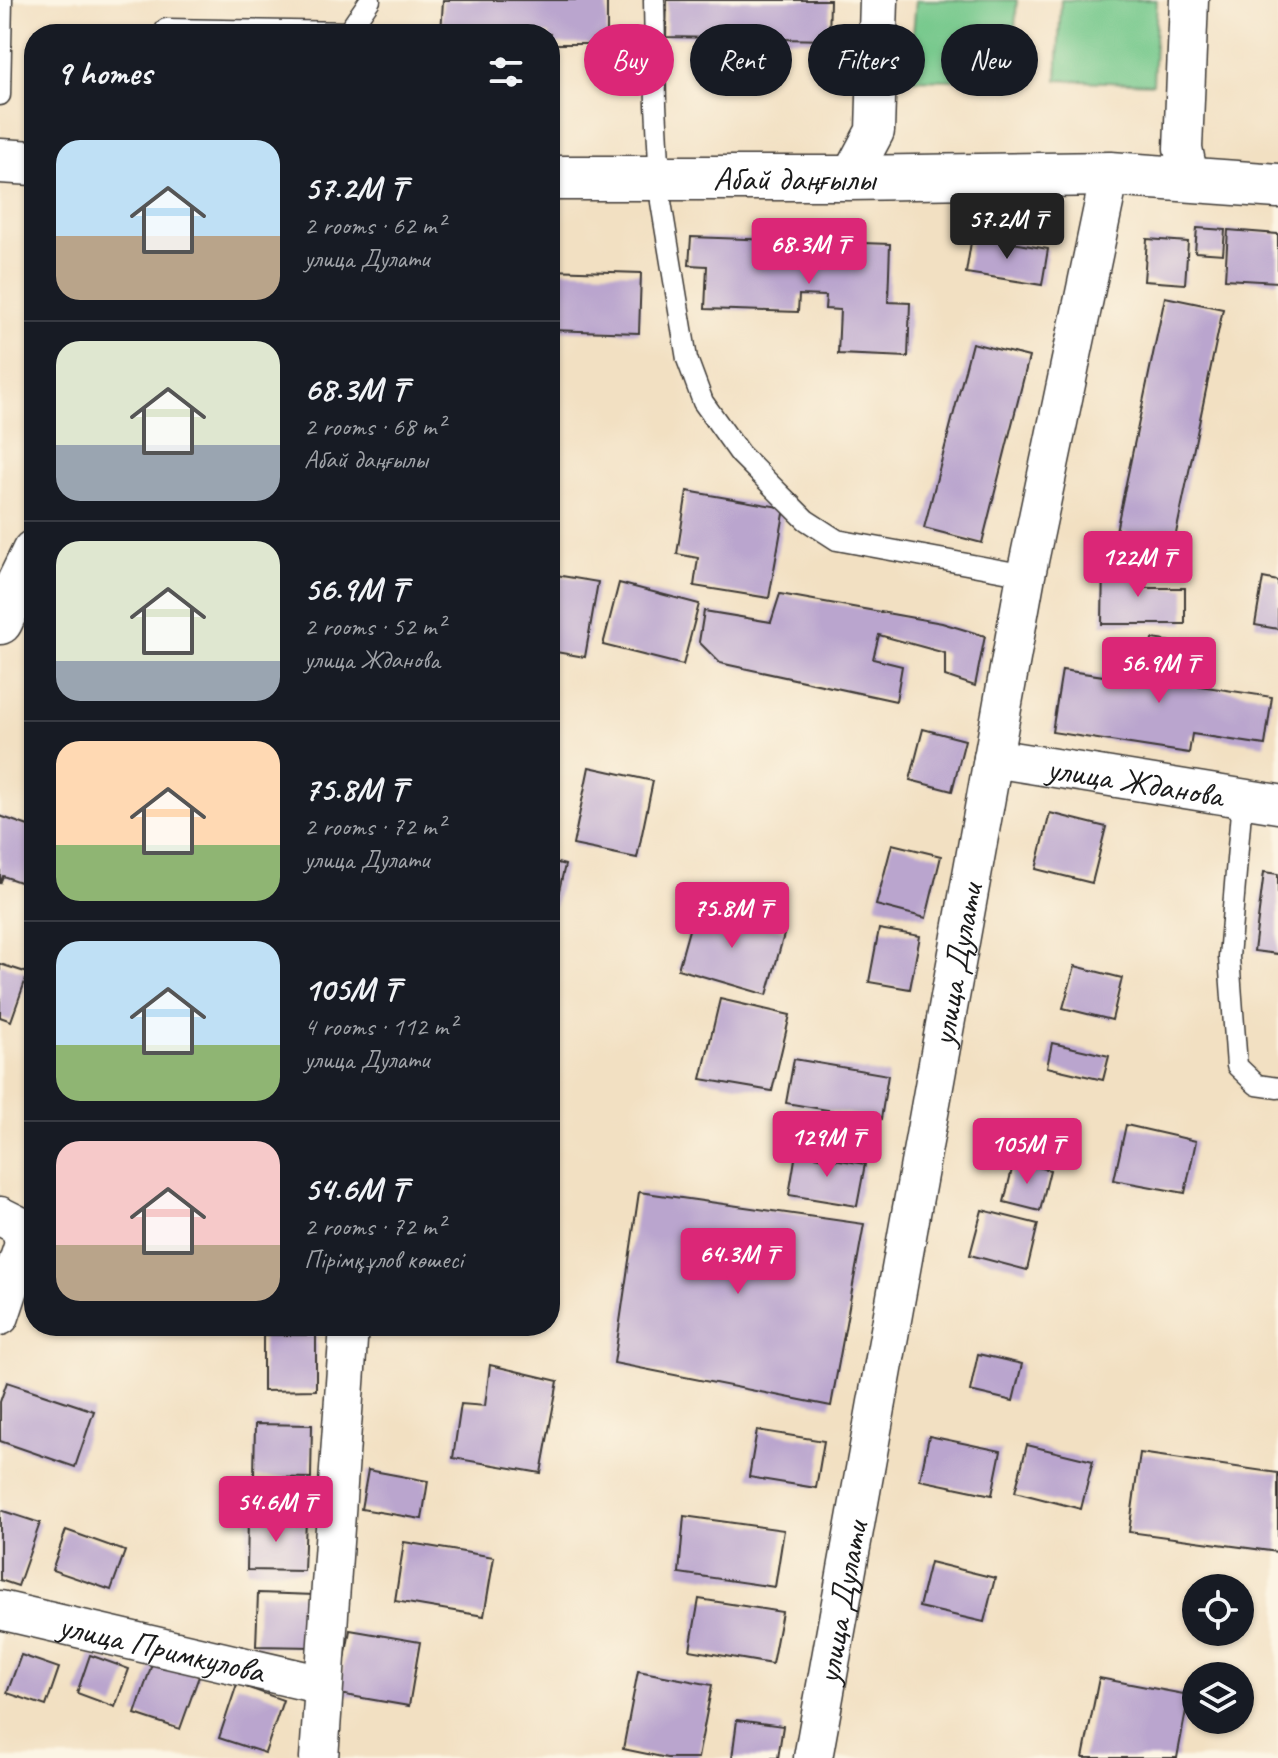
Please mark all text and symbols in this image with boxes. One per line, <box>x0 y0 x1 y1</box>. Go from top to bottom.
chip: Buy <box>584 24 674 96</box>
chip: Rent <box>690 24 792 96</box>
chip: Filters <box>808 24 925 96</box>
chip: New <box>941 24 1038 96</box>
icon: filters <box>484 50 528 94</box>
text: 9 homes <box>56 51 152 94</box>
street label: Абай даңғылы <box>713 156 878 200</box>
text: 57.2M ₸ <box>304 166 406 209</box>
icon: home <box>120 172 216 268</box>
pin: 57.2M ₸ <box>933 193 1081 261</box>
text: 57.2M ₸ <box>968 202 1046 235</box>
text: 2 rooms · 62 m² <box>304 209 445 242</box>
pin: 68.3M ₸ <box>735 218 883 286</box>
text: 68.3M ₸ <box>770 227 848 260</box>
text: улица Дулати <box>304 242 429 275</box>
text: 68.3M ₸ <box>304 367 407 410</box>
icon: home <box>120 373 216 469</box>
text: 2 rooms · 68 m² <box>304 410 445 443</box>
text: Абай даңғылы <box>304 443 428 476</box>
pin: 122M ₸ <box>1073 531 1203 599</box>
text: 122M ₸ <box>1101 540 1175 573</box>
text: 56.9M ₸ <box>304 567 406 610</box>
icon: home <box>120 573 216 669</box>
text: 2 rooms · 52 m² <box>304 610 445 643</box>
pin: 56.9M ₸ <box>1085 637 1233 705</box>
text: улица Жданова <box>304 643 440 676</box>
text: 56.9M ₸ <box>1120 646 1198 679</box>
street label: улица Жданова <box>1042 745 1229 817</box>
text: 75.8M ₸ <box>304 767 406 810</box>
icon: home <box>120 773 216 869</box>
text: 2 rooms · 72 m² <box>304 810 445 843</box>
text: улица Дулати <box>304 843 429 876</box>
street label: улица Дулати <box>920 878 992 1051</box>
pin: 75.8M ₸ <box>658 882 806 950</box>
text: 75.8M ₸ <box>693 891 771 924</box>
text: 105M ₸ <box>304 967 399 1010</box>
icon: home <box>120 973 216 1069</box>
text: 4 rooms · 112 m² <box>304 1010 456 1043</box>
text: улица Дулати <box>304 1043 429 1076</box>
pin: 129M ₸ <box>762 1111 892 1179</box>
pin: 105M ₸ <box>962 1118 1092 1186</box>
text: 129M ₸ <box>791 1120 863 1153</box>
text: 105M ₸ <box>991 1127 1063 1160</box>
text: 54.6M ₸ <box>304 1167 406 1210</box>
icon: home <box>120 1173 216 1269</box>
text: 2 rooms · 72 m² <box>304 1210 445 1243</box>
pin: 64.3M ₸ <box>664 1228 812 1296</box>
text: 64.3M ₸ <box>699 1237 777 1270</box>
text: Пірімқұлов көшесі <box>304 1243 463 1276</box>
pin: 54.6M ₸ <box>202 1476 350 1544</box>
text: 54.6M ₸ <box>237 1485 315 1518</box>
street label: улица Дулати <box>805 1515 877 1689</box>
map controls <box>1182 1574 1254 1734</box>
button: locate <box>1182 1574 1254 1646</box>
street label: улица Примкулова <box>53 1602 271 1693</box>
button: layers <box>1182 1662 1254 1734</box>

